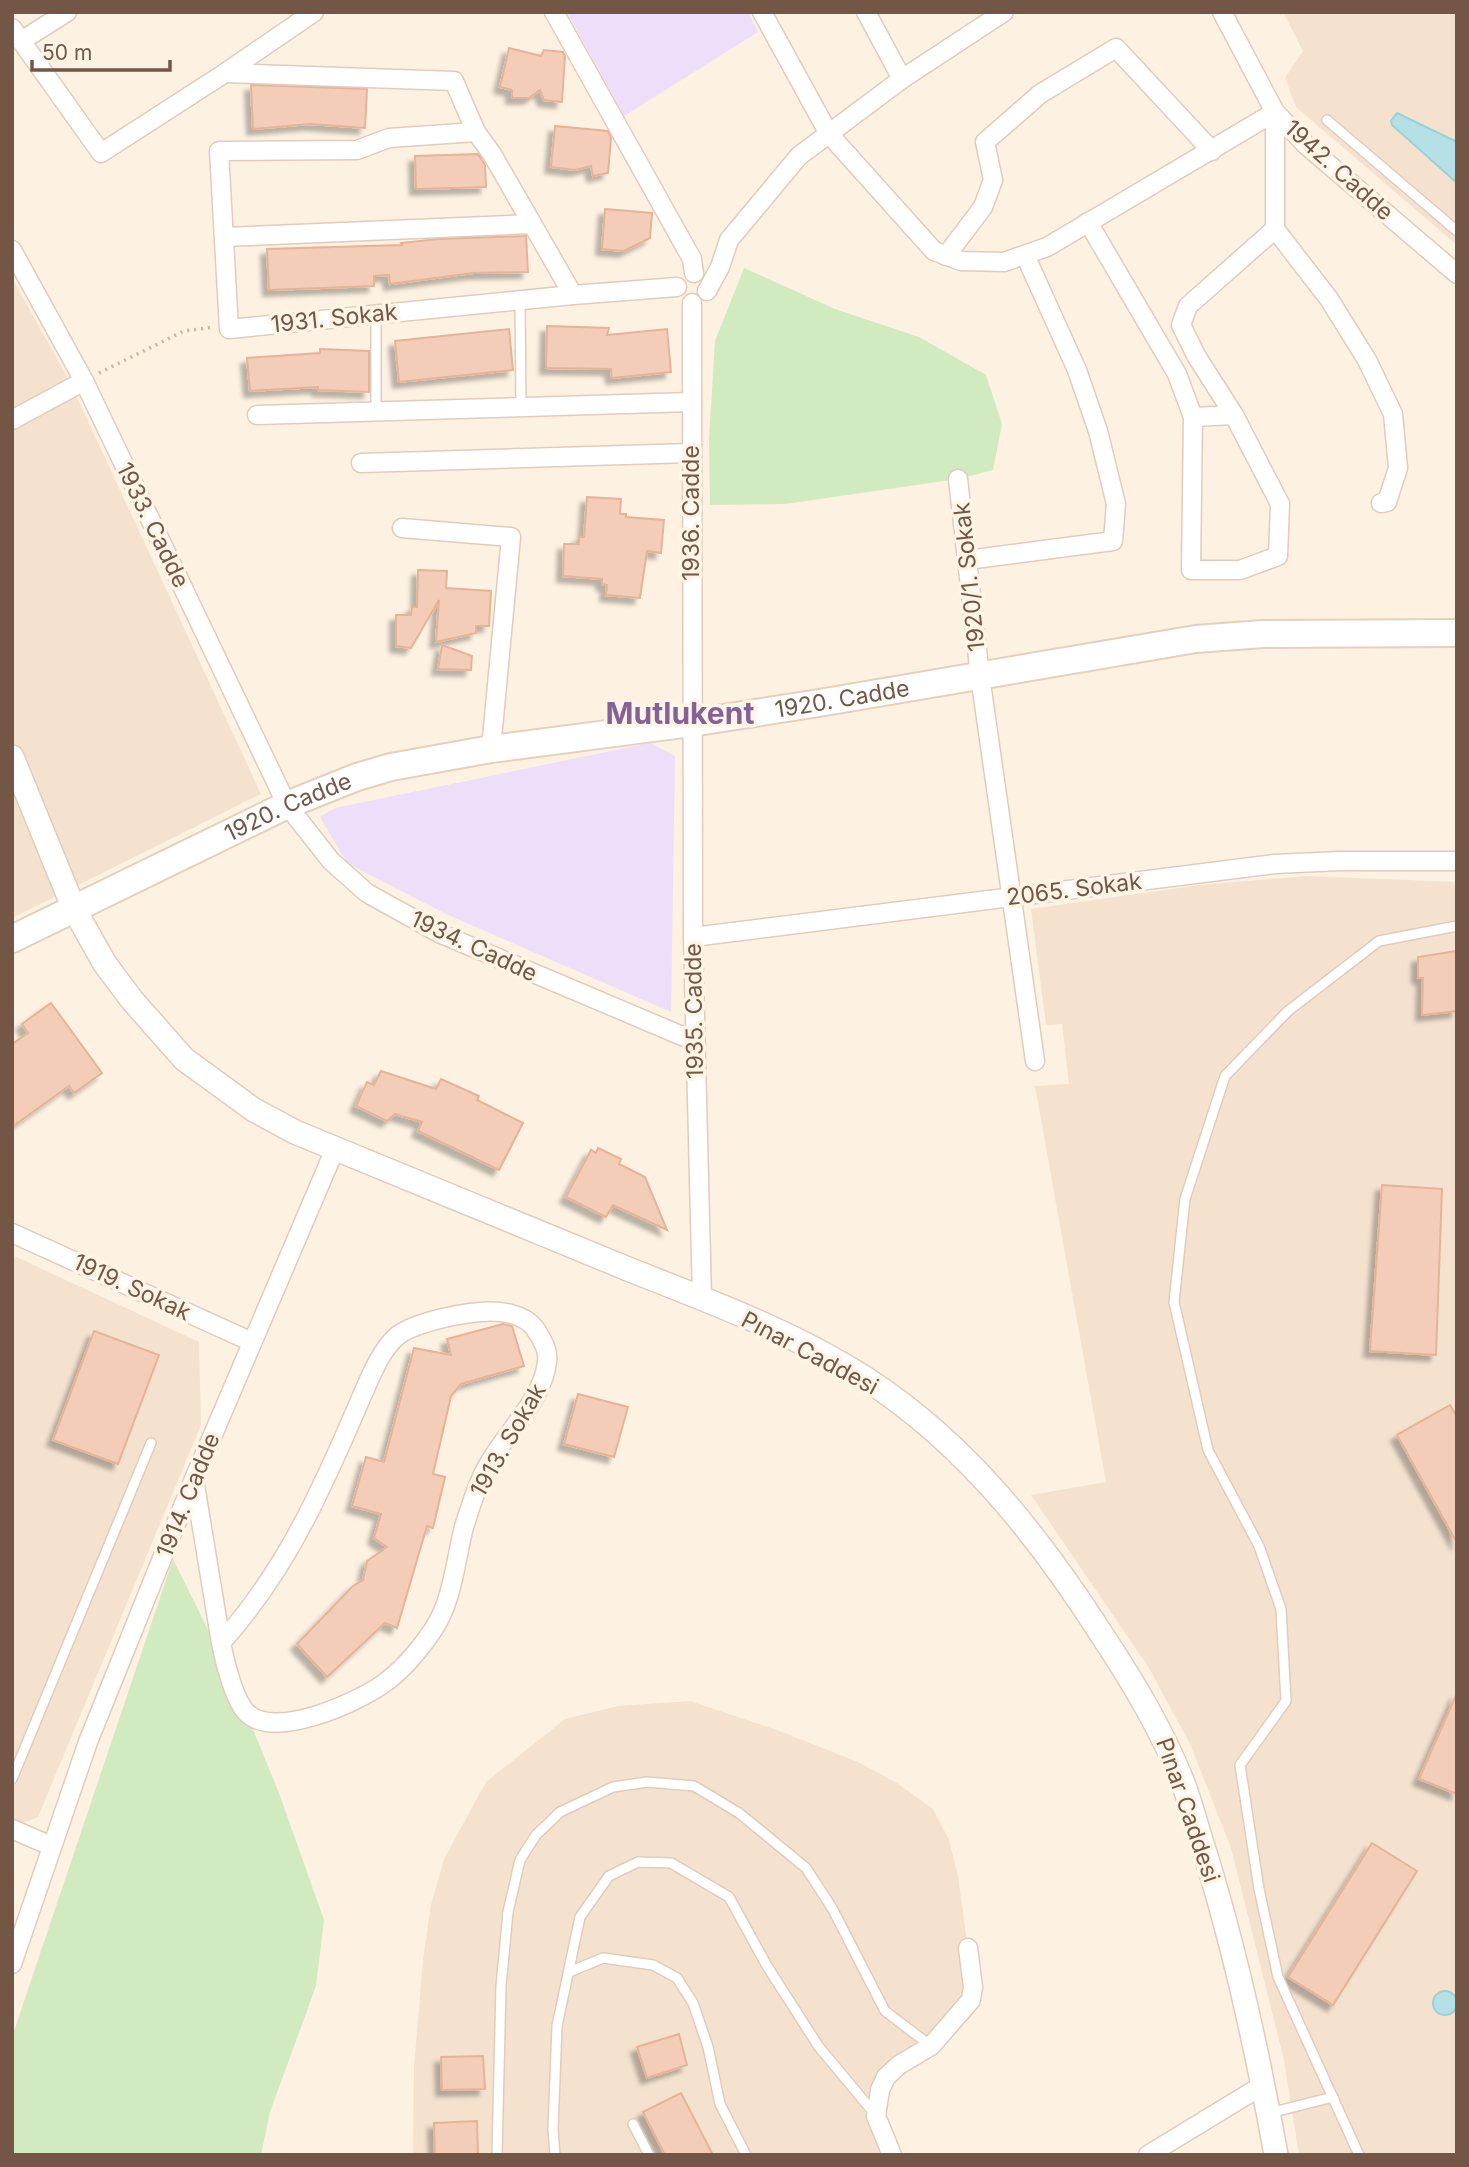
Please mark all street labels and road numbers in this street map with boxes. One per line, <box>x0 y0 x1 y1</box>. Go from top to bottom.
street label: 1942. Cadde <box>1279 114 1399 226</box>
street label: 1931. Sokak <box>269 297 399 339</box>
street label: 1936. Cadde <box>677 445 705 581</box>
street label: 1933. Cadde <box>111 458 195 592</box>
street label: 1920/1. Sokak <box>947 501 991 653</box>
street label: 1920. Cadde <box>773 674 911 724</box>
street label: 1920. Cadde <box>220 767 355 847</box>
street label: 2065. Sokak <box>1005 867 1144 911</box>
street label: 1934. Cadde <box>406 905 542 987</box>
street label: 1935. Cadde <box>679 943 709 1079</box>
street label: 1919. Sokak <box>69 1248 196 1327</box>
street label: Pınar Caddesi <box>737 1305 883 1401</box>
street label: 1913. Sokak <box>464 1378 552 1502</box>
street label: 1914. Cadde <box>150 1429 226 1561</box>
street label: Pınar Caddesi <box>1150 1734 1226 1886</box>

